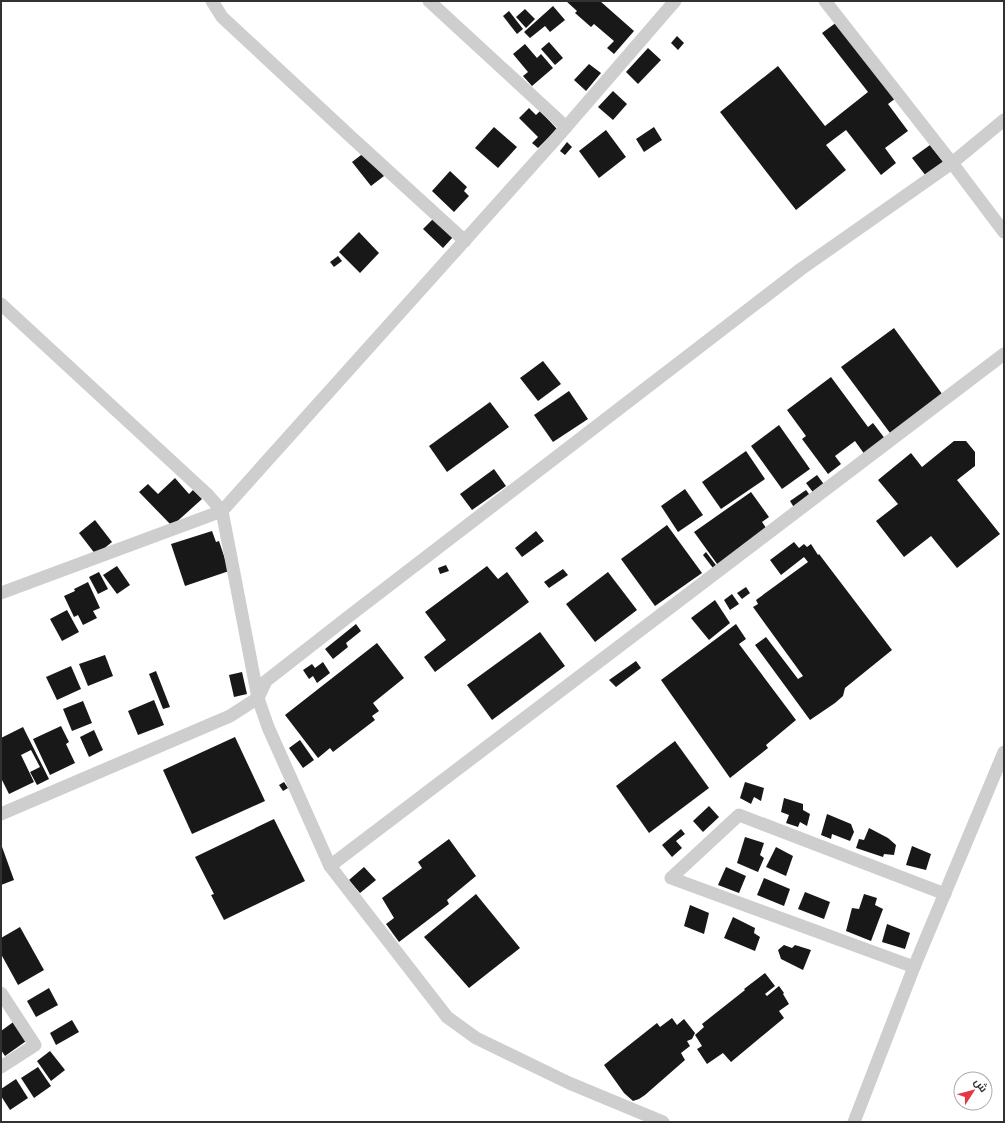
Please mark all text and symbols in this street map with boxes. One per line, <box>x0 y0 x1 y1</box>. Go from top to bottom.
north arrow <box>953 1071 993 1111</box>
text: ش <box>971 1075 991 1095</box>

